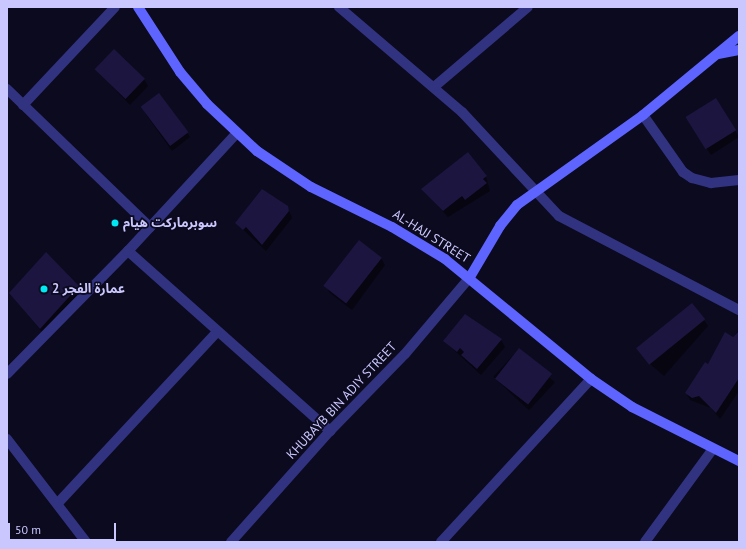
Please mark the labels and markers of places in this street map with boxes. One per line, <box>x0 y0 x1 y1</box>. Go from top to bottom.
place label: سوبرماركت هيام <box>123 215 217 231</box>
marker: سوبرماركت هيام <box>110 218 120 228</box>
place label: عمارة الفجر 2 <box>52 281 125 297</box>
marker: عمارة الفجر 2 <box>39 284 49 294</box>

